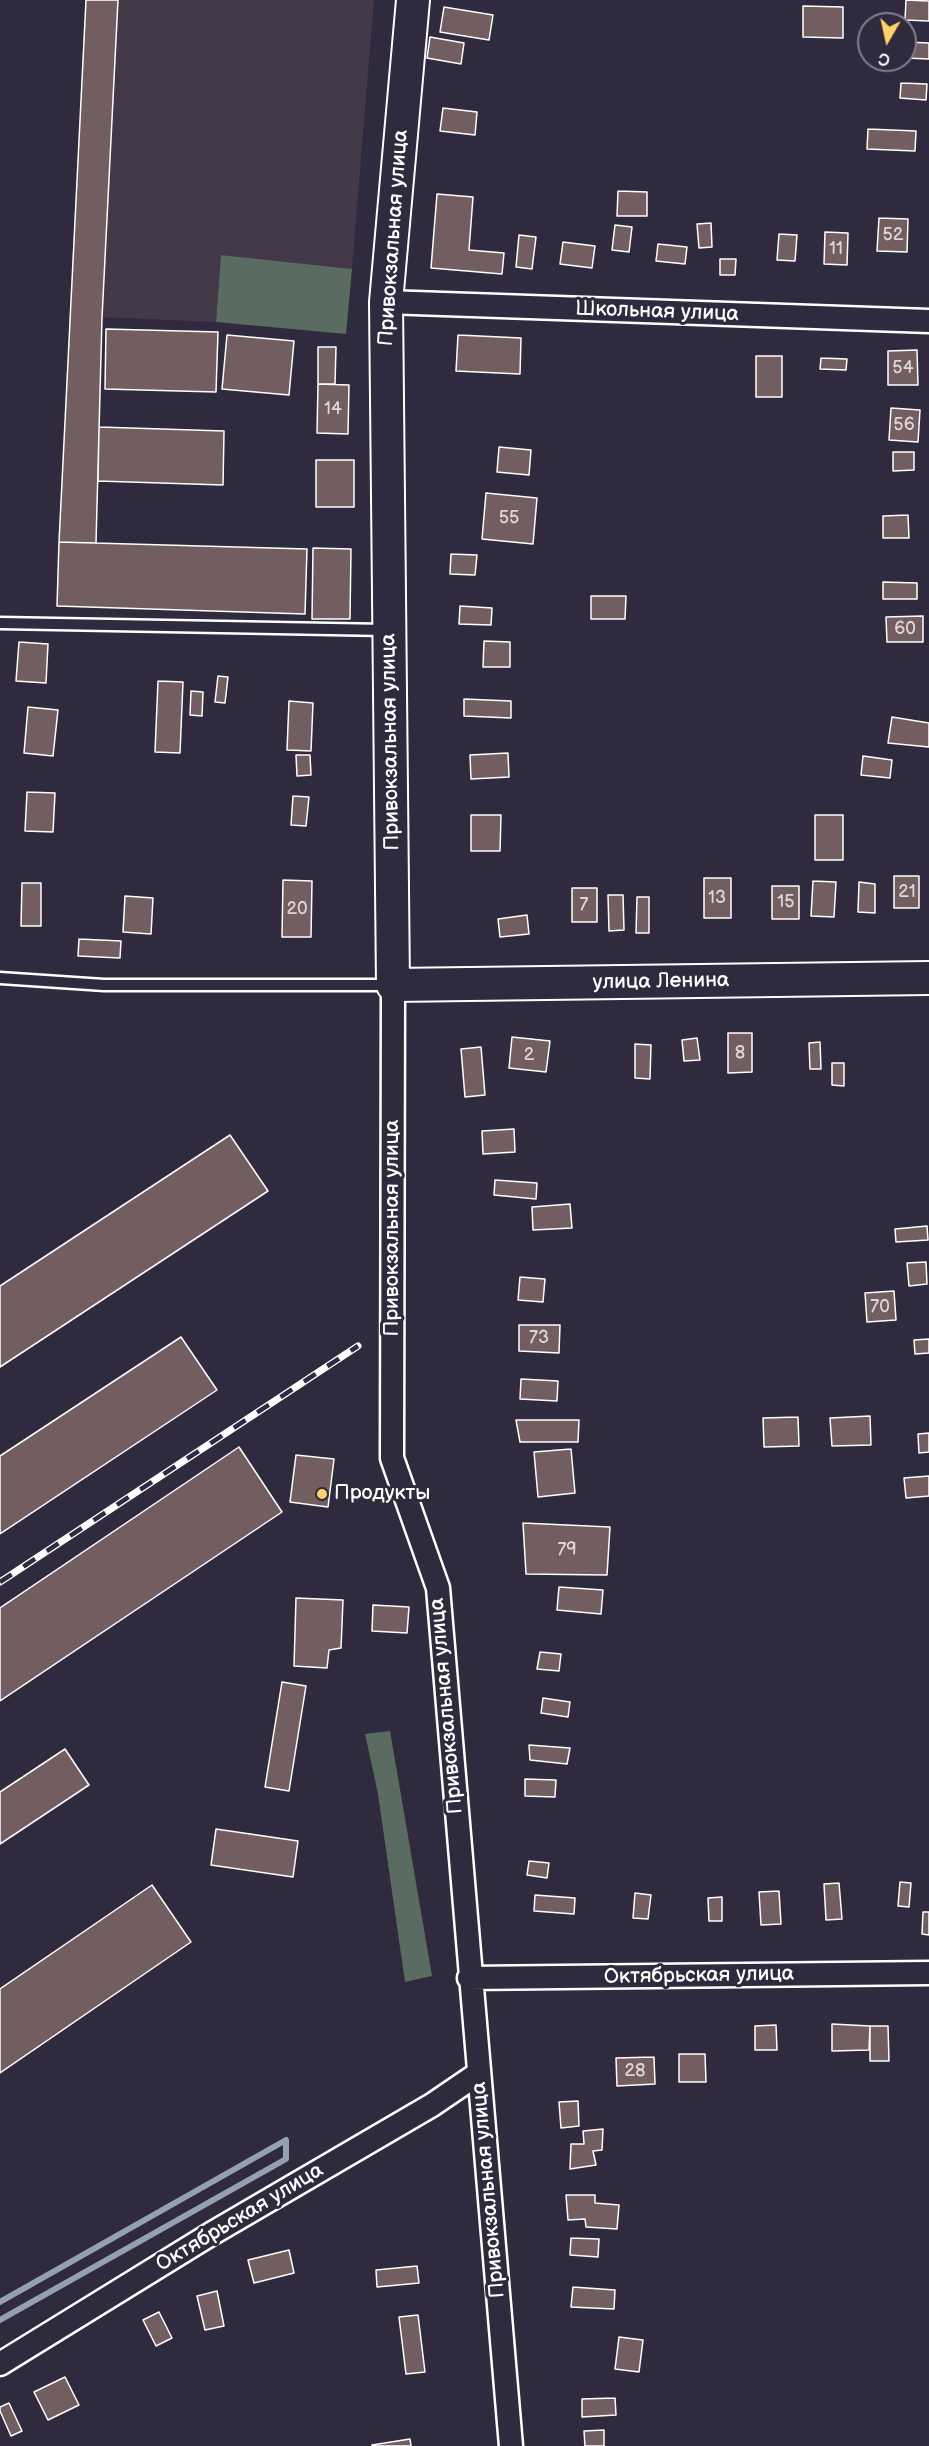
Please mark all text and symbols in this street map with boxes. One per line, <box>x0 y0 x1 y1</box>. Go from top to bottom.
north arrow <box>857 12 917 72</box>
text: С <box>877 48 891 69</box>
street label: Привокзальная улица <box>374 129 414 347</box>
house number: 52 <box>883 224 903 246</box>
house number: 11 <box>829 238 843 260</box>
street label: Школьная улица <box>575 297 739 327</box>
house number: 54 <box>892 357 914 379</box>
house number: 14 <box>324 398 342 420</box>
house number: 56 <box>893 414 915 436</box>
house number: 55 <box>499 507 519 529</box>
house number: 60 <box>894 618 916 640</box>
street label: Привокзальная улица <box>377 633 405 851</box>
house number: 21 <box>898 881 916 903</box>
house number: 13 <box>708 887 726 909</box>
house number: 15 <box>777 891 795 913</box>
house number: 7 <box>580 894 588 916</box>
house number: 20 <box>286 898 308 920</box>
street label: улица Ленина <box>592 968 730 996</box>
house number: 8 <box>735 1042 745 1064</box>
house number: 2 <box>524 1044 534 1066</box>
street label: Привокзальная улица <box>380 1120 406 1336</box>
house number: 70 <box>870 1296 890 1318</box>
house number: 73 <box>529 1327 549 1349</box>
place label: Продукты <box>334 1481 430 1507</box>
marker: Продукты <box>315 1487 329 1501</box>
house number: 79 <box>557 1539 577 1561</box>
street label: Привокзальная улица <box>425 1597 469 1815</box>
street label: Октябрьская улица <box>604 1962 794 1990</box>
house number: 28 <box>624 2060 646 2082</box>
street label: Привокзальная улица <box>467 2081 511 2299</box>
street label: Октябрьская улица <box>152 2158 328 2278</box>

